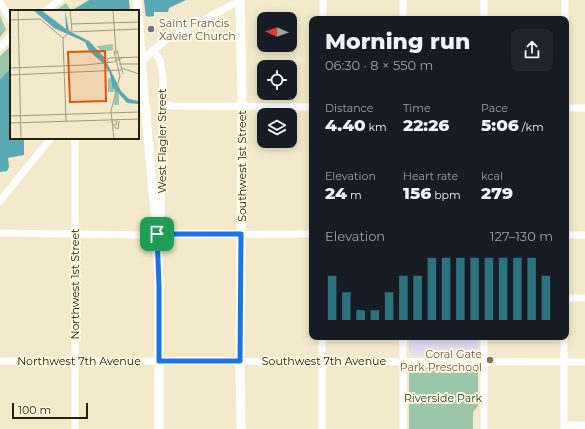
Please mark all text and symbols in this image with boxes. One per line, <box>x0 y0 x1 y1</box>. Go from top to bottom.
inset map <box>10 10 139 139</box>
north arrow <box>257 12 297 52</box>
map controls <box>257 12 297 148</box>
place label: Saint Francis Xavier Church <box>159 16 236 43</box>
marker: Saint Francis Xavier Church <box>146 24 156 34</box>
text: Morning run <box>325 28 470 55</box>
button: share <box>511 29 553 71</box>
text: 06:30 · 8 × 550 m <box>325 57 433 73</box>
button: locate <box>257 60 297 100</box>
street label: West Flagler Street <box>155 88 169 194</box>
text: Distance <box>325 101 373 115</box>
text: Time <box>403 101 431 115</box>
text: Pace <box>481 101 508 115</box>
button: layers <box>257 108 297 148</box>
street label: Southwest 1st Street <box>235 110 249 222</box>
text: 4.40 <box>325 115 366 135</box>
text: 22:26 <box>403 115 449 135</box>
text: 5:06 <box>481 115 519 135</box>
text: km <box>366 120 387 134</box>
text: /km <box>519 120 544 134</box>
text: Elevation <box>325 169 376 183</box>
text: Heart rate <box>403 169 458 183</box>
text: kcal <box>481 169 503 183</box>
text: 24 <box>325 183 347 203</box>
text: 156 <box>403 183 431 203</box>
text: 279 <box>481 183 513 203</box>
text: m <box>347 188 362 202</box>
text: bpm <box>431 188 461 202</box>
pin <box>140 217 174 251</box>
icon: arrive <box>146 223 168 245</box>
street label: Northwest 1st Street <box>68 228 82 340</box>
text: Elevation <box>325 228 385 244</box>
text: 127–130 m <box>490 228 553 244</box>
place label: Coral Gate Park Preschool <box>400 347 482 374</box>
street label: Northwest 7th Avenue <box>17 354 141 368</box>
street label: Southwest 7th Avenue <box>262 354 387 368</box>
marker: Coral Gate Park Preschool <box>485 355 495 365</box>
park label: Riverside Park <box>404 391 483 405</box>
scale bar <box>12 401 88 420</box>
text: 100 m <box>18 403 51 417</box>

